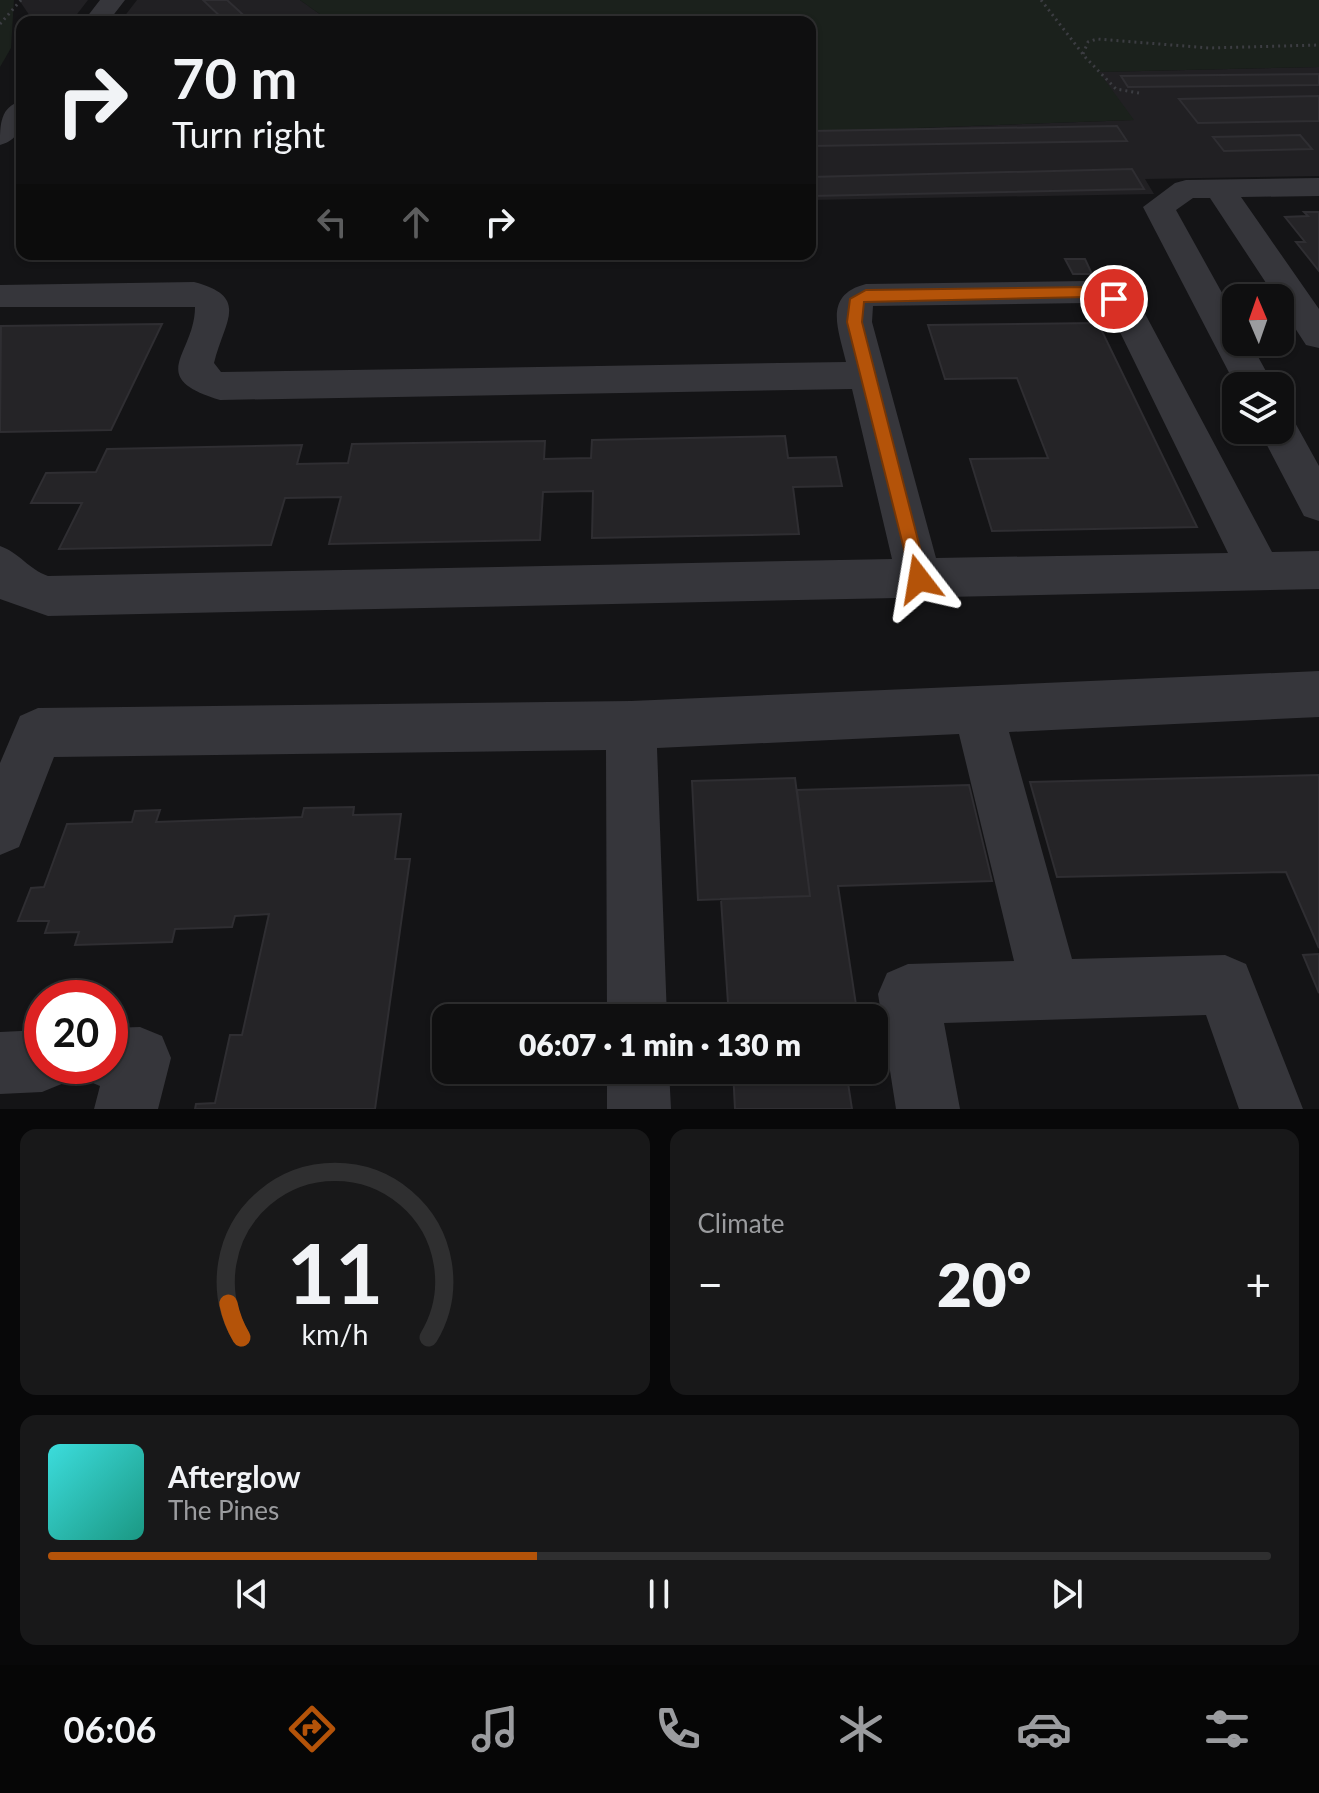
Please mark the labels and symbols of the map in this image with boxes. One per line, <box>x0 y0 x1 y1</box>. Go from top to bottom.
pin <box>1080 265 1148 333</box>
north arrow <box>1222 284 1294 356</box>
position arrow <box>877 537 961 621</box>
speed limit sign: 20 <box>24 980 128 1084</box>

